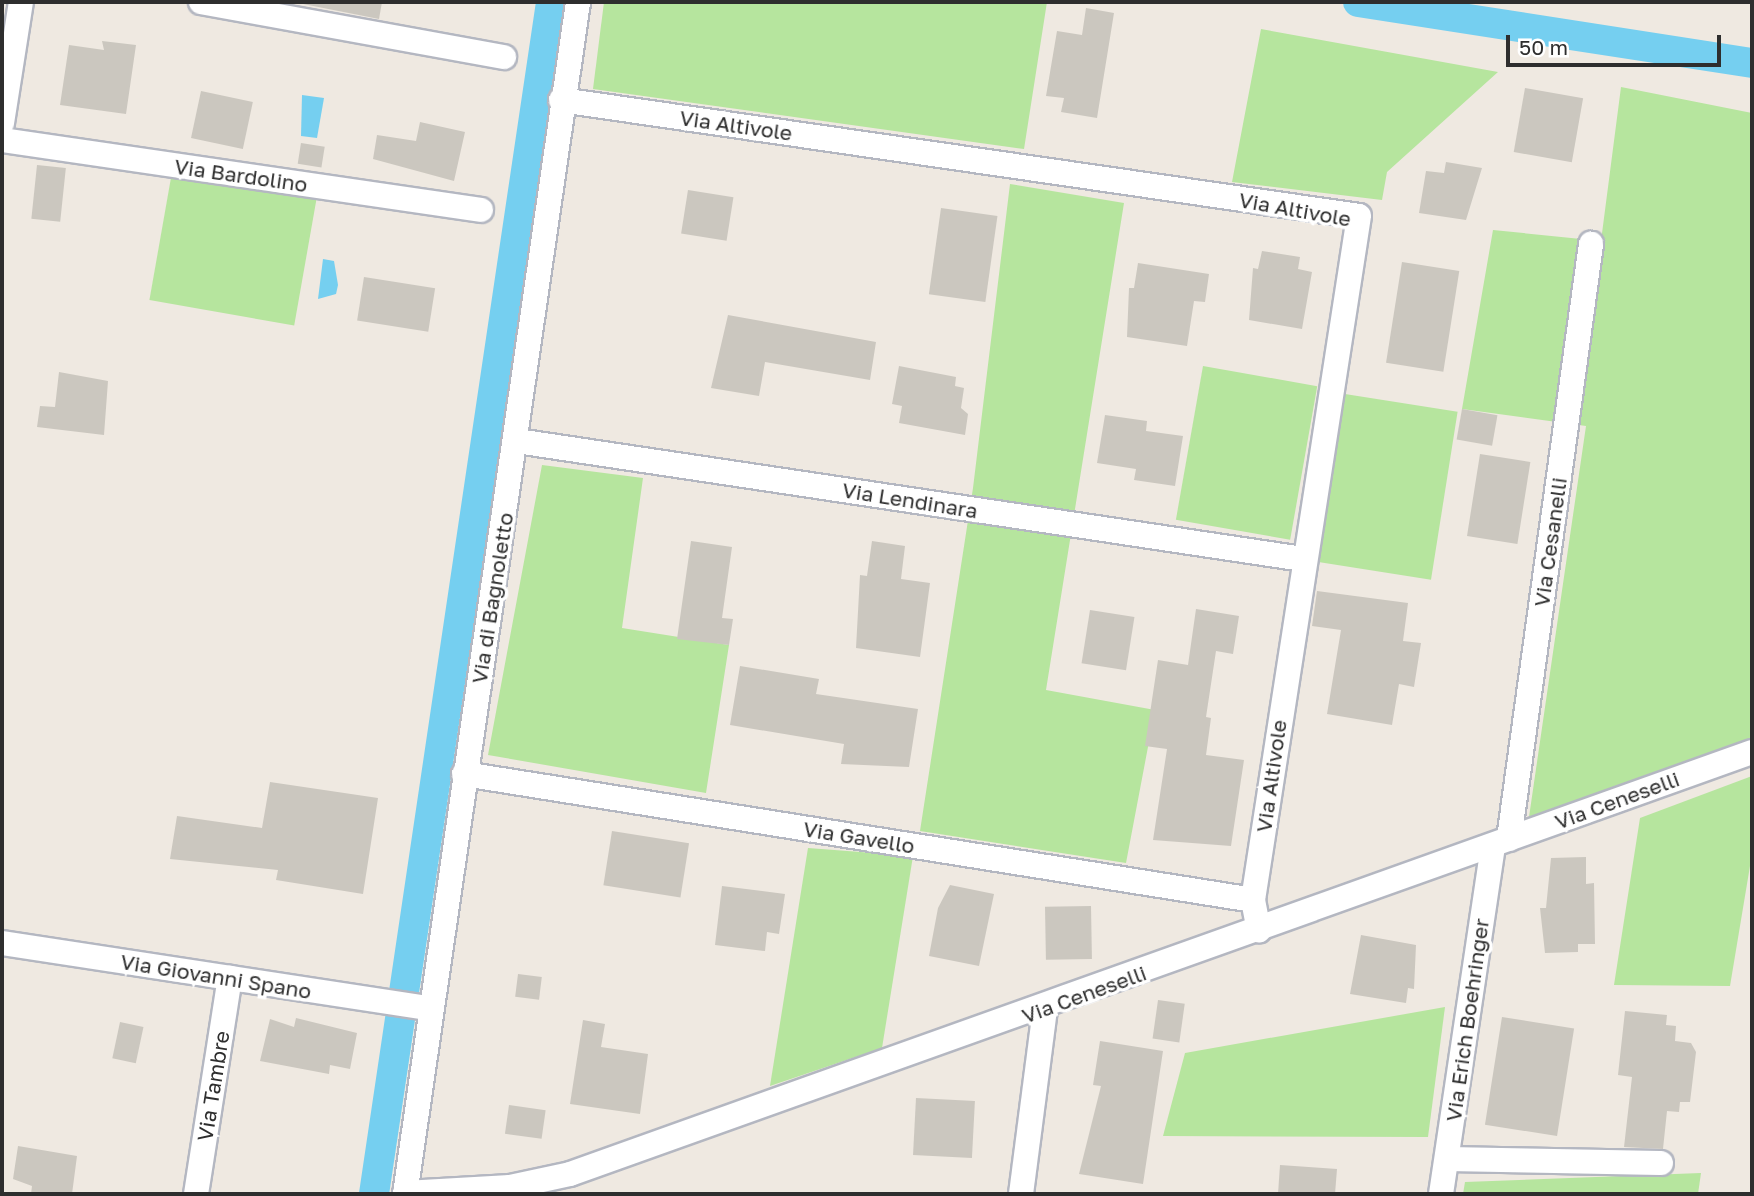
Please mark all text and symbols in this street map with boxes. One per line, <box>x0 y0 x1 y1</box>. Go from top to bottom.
scale bar <box>1509 21 1724 65</box>
text: 50 m <box>1519 34 1568 60</box>
street label: Via Altivole <box>678 105 794 145</box>
street label: Via Bardolino <box>173 153 309 197</box>
street label: Via Altivole <box>1237 187 1353 231</box>
street label: Via Cesanelli <box>1528 476 1572 608</box>
street label: Via Lendinara <box>840 477 980 523</box>
street label: Via di Bagnoletto <box>466 511 518 685</box>
street label: Via Altivole <box>1251 718 1291 834</box>
street label: Via Ceneselli <box>1551 766 1683 834</box>
street label: Via Gavello <box>802 816 916 858</box>
street label: Via Erich Boehringer <box>1440 917 1494 1123</box>
street label: Via Giovanni Spano <box>119 948 313 1004</box>
street label: Via Ceneselli <box>1018 960 1150 1028</box>
street label: Via Tambre <box>192 1029 234 1143</box>

